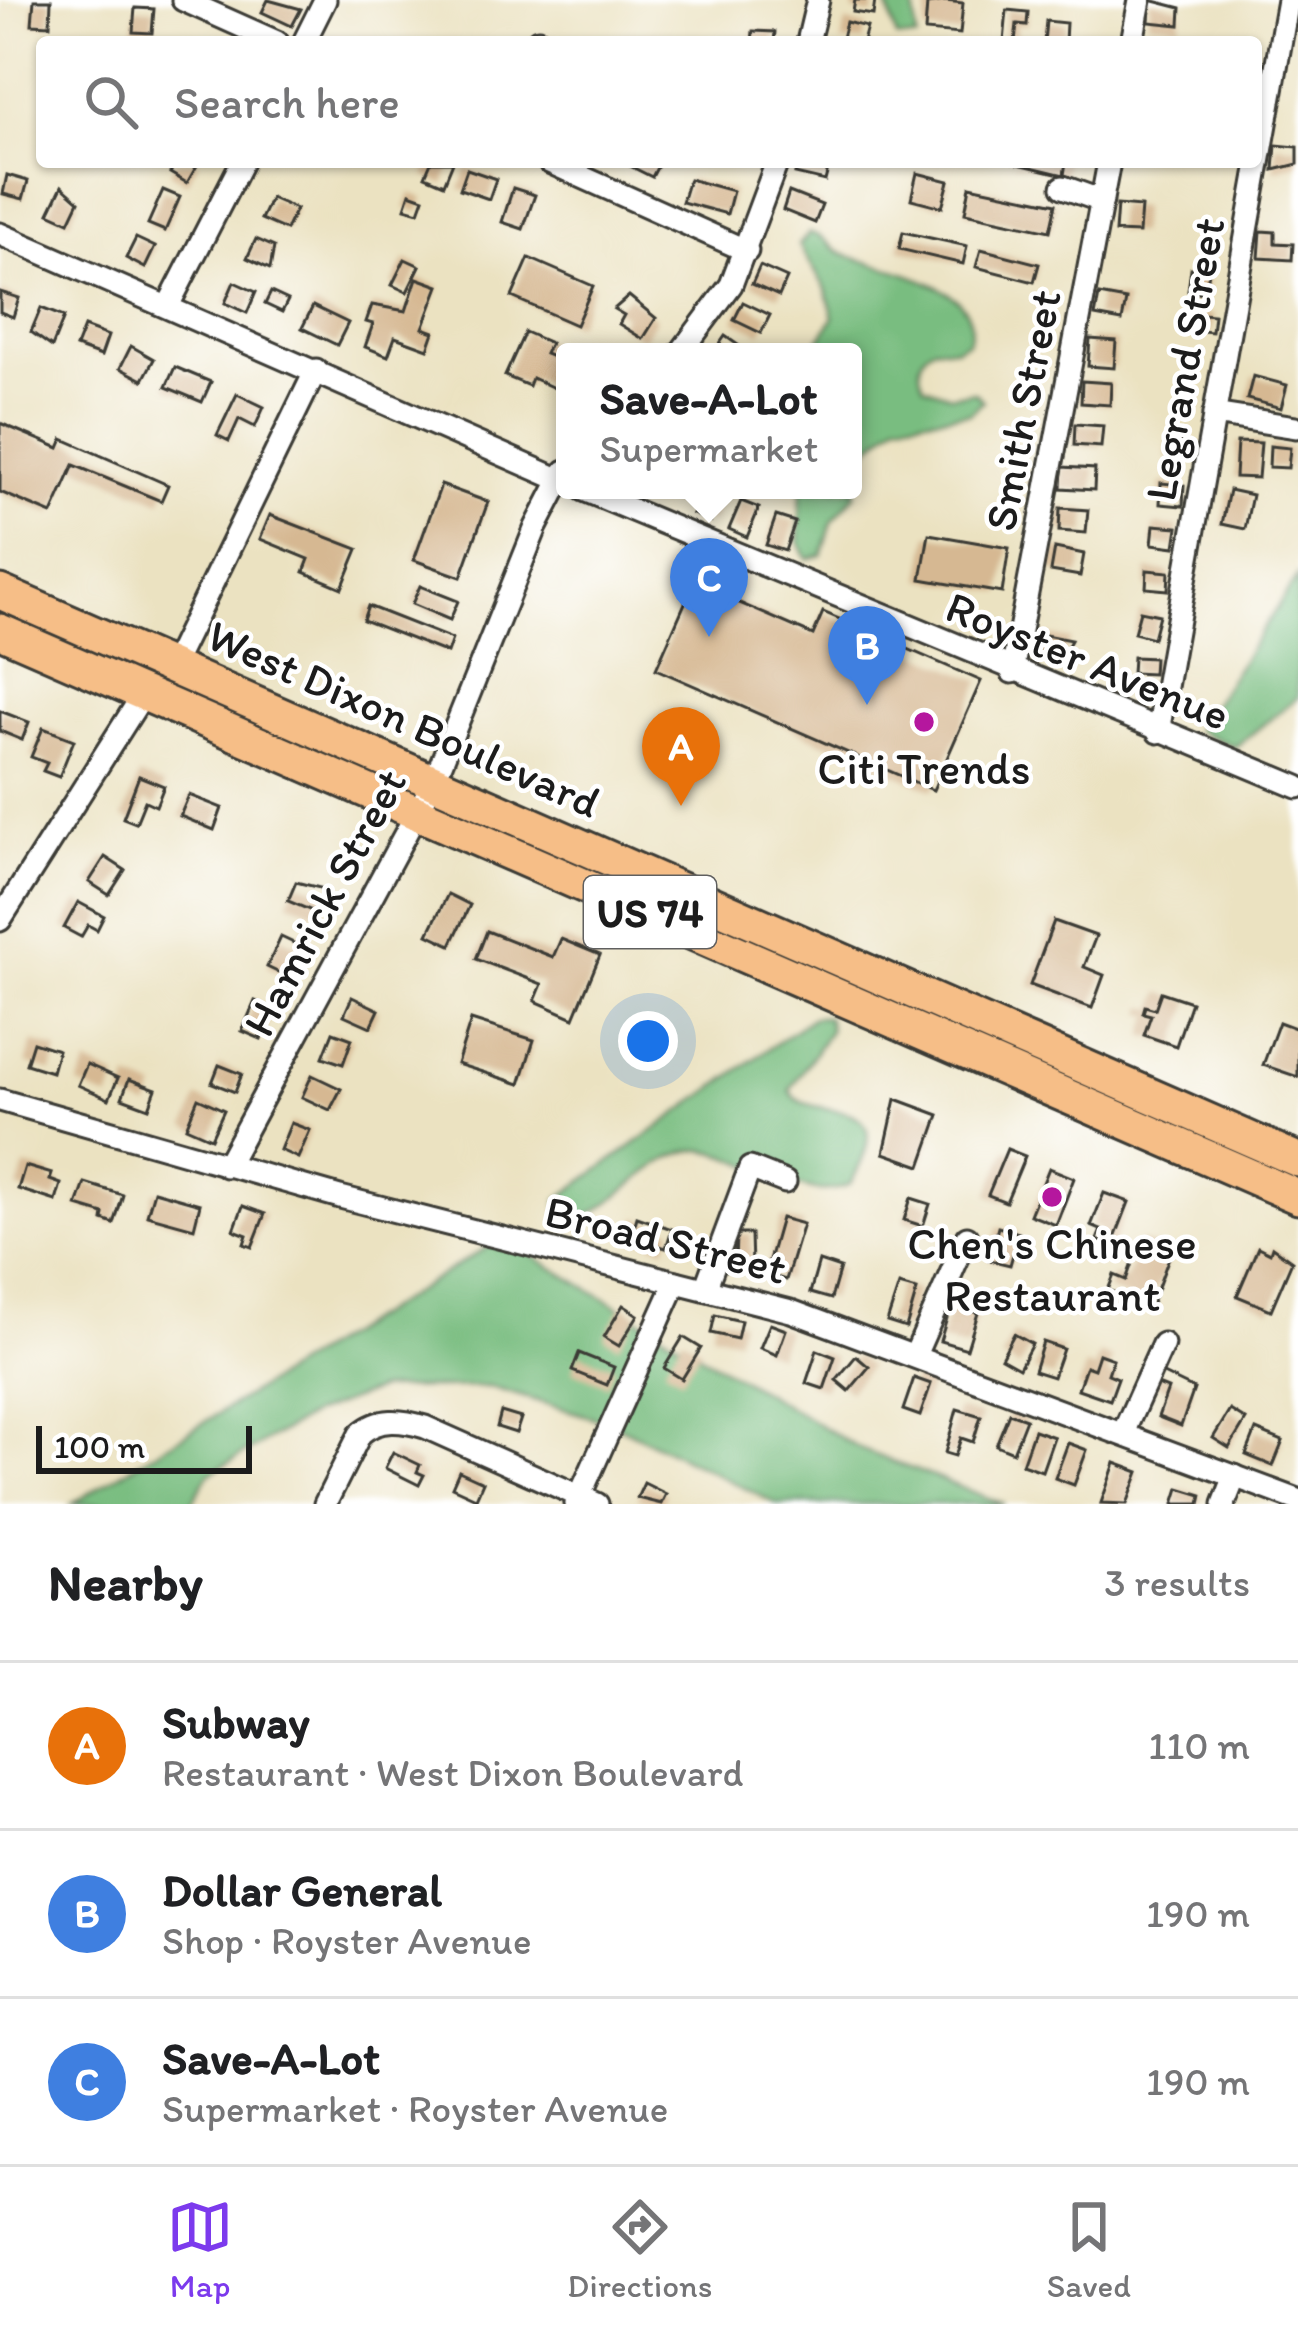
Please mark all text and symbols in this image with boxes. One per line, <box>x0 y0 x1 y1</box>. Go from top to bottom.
search box <box>36 36 1262 168</box>
icon: search <box>78 69 144 135</box>
text: Search here <box>174 75 400 129</box>
street label: Legrand Street <box>1133 213 1235 505</box>
street label: Smith Street <box>972 285 1072 535</box>
popup <box>556 343 862 499</box>
text: Save-A-Lot <box>599 371 818 425</box>
text: Supermarket <box>599 425 819 472</box>
pin: C <box>670 538 748 637</box>
street label: Royster Avenue <box>939 579 1237 741</box>
pin: B <box>828 606 906 705</box>
street label: West Dixon Boulevard <box>199 607 609 829</box>
pin: A <box>642 707 720 806</box>
marker: Citi Trends <box>911 709 937 735</box>
place label: Citi Trends <box>817 741 1031 795</box>
street label: Hamrick Street <box>231 759 417 1045</box>
road number: US 74 <box>584 876 716 948</box>
your location <box>618 1011 678 1071</box>
street label: Broad Street <box>540 1183 792 1295</box>
marker: Chen's Chinese Restaurant <box>1039 1184 1065 1210</box>
place label: Chen's Chinese Restaurant <box>907 1216 1197 1322</box>
scale bar <box>36 1420 252 1473</box>
text: 100 m <box>54 1427 145 1466</box>
text: Nearby <box>48 1552 203 1613</box>
text: 3 results <box>1104 1559 1250 1606</box>
text: Subway <box>162 1695 310 1749</box>
text: A <box>75 1722 99 1769</box>
text: 110 m <box>1148 1722 1250 1769</box>
text: Restaurant · West Dixon Boulevard <box>162 1749 743 1796</box>
text: Dollar General <box>162 1863 442 1917</box>
text: B <box>74 1890 100 1937</box>
text: 190 m <box>1146 1890 1250 1937</box>
text: Shop · Royster Avenue <box>162 1917 531 1964</box>
text: Save-A-Lot <box>162 2031 380 2085</box>
text: C <box>74 2058 100 2105</box>
text: 190 m <box>1146 2058 1250 2105</box>
text: Supermarket · Royster Avenue <box>162 2085 668 2132</box>
tab: Map <box>167 2194 233 2305</box>
tab: Directions <box>567 2194 712 2305</box>
tab: Saved <box>1047 2194 1131 2305</box>

